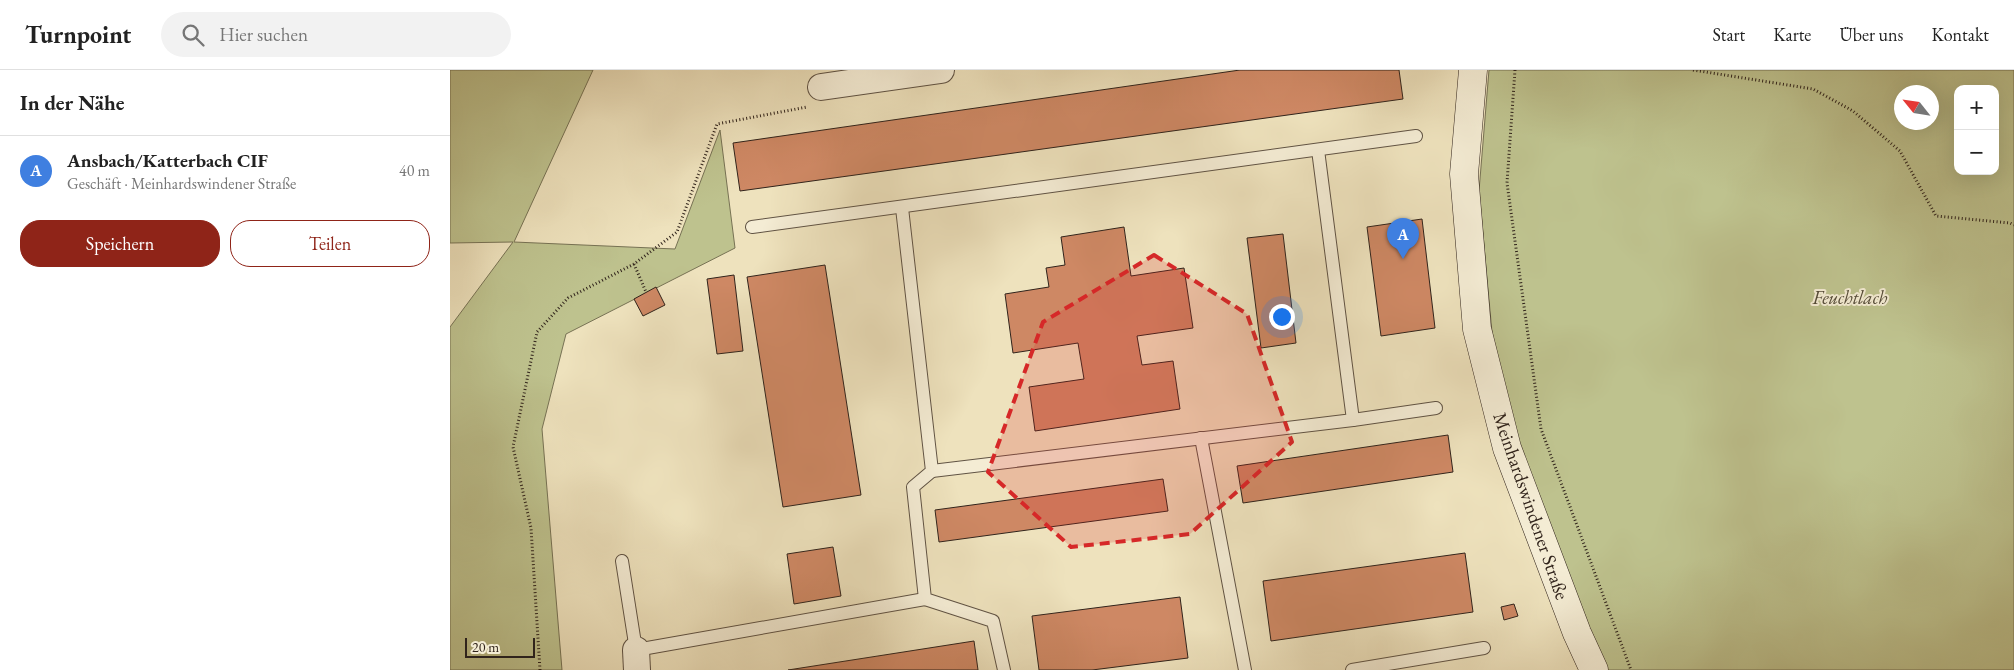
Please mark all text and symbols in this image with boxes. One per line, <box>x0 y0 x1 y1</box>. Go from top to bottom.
search box <box>161 12 511 57</box>
text: Turnpoint <box>25 19 131 50</box>
icon: search <box>179 21 207 49</box>
text: Hier suchen <box>219 22 308 47</box>
text: Start <box>1712 23 1745 46</box>
text: Karte <box>1773 23 1811 46</box>
text: Über uns <box>1839 23 1903 46</box>
text: Kontakt <box>1931 23 1989 46</box>
north arrow <box>1894 85 1939 130</box>
map controls <box>1954 85 1999 175</box>
button: + <box>1954 85 1999 130</box>
text: In der Nähe <box>20 89 125 116</box>
button: − <box>1954 130 1999 175</box>
text: Ansbach/Katterbach CIF <box>67 148 268 173</box>
text: A <box>30 160 42 181</box>
text: 40 m <box>399 160 430 181</box>
text: Geschäft · Meinhardswindener Straße <box>67 173 296 194</box>
pin: A <box>1387 218 1419 259</box>
button: Speichern <box>20 220 220 267</box>
button: Teilen <box>230 220 430 267</box>
park label: Feuchtlach <box>1811 285 1888 310</box>
your location <box>1269 304 1295 330</box>
street label: Meinhardswindener Straße <box>1487 409 1575 603</box>
scale bar <box>465 635 535 658</box>
text: 20 m <box>472 638 499 656</box>

